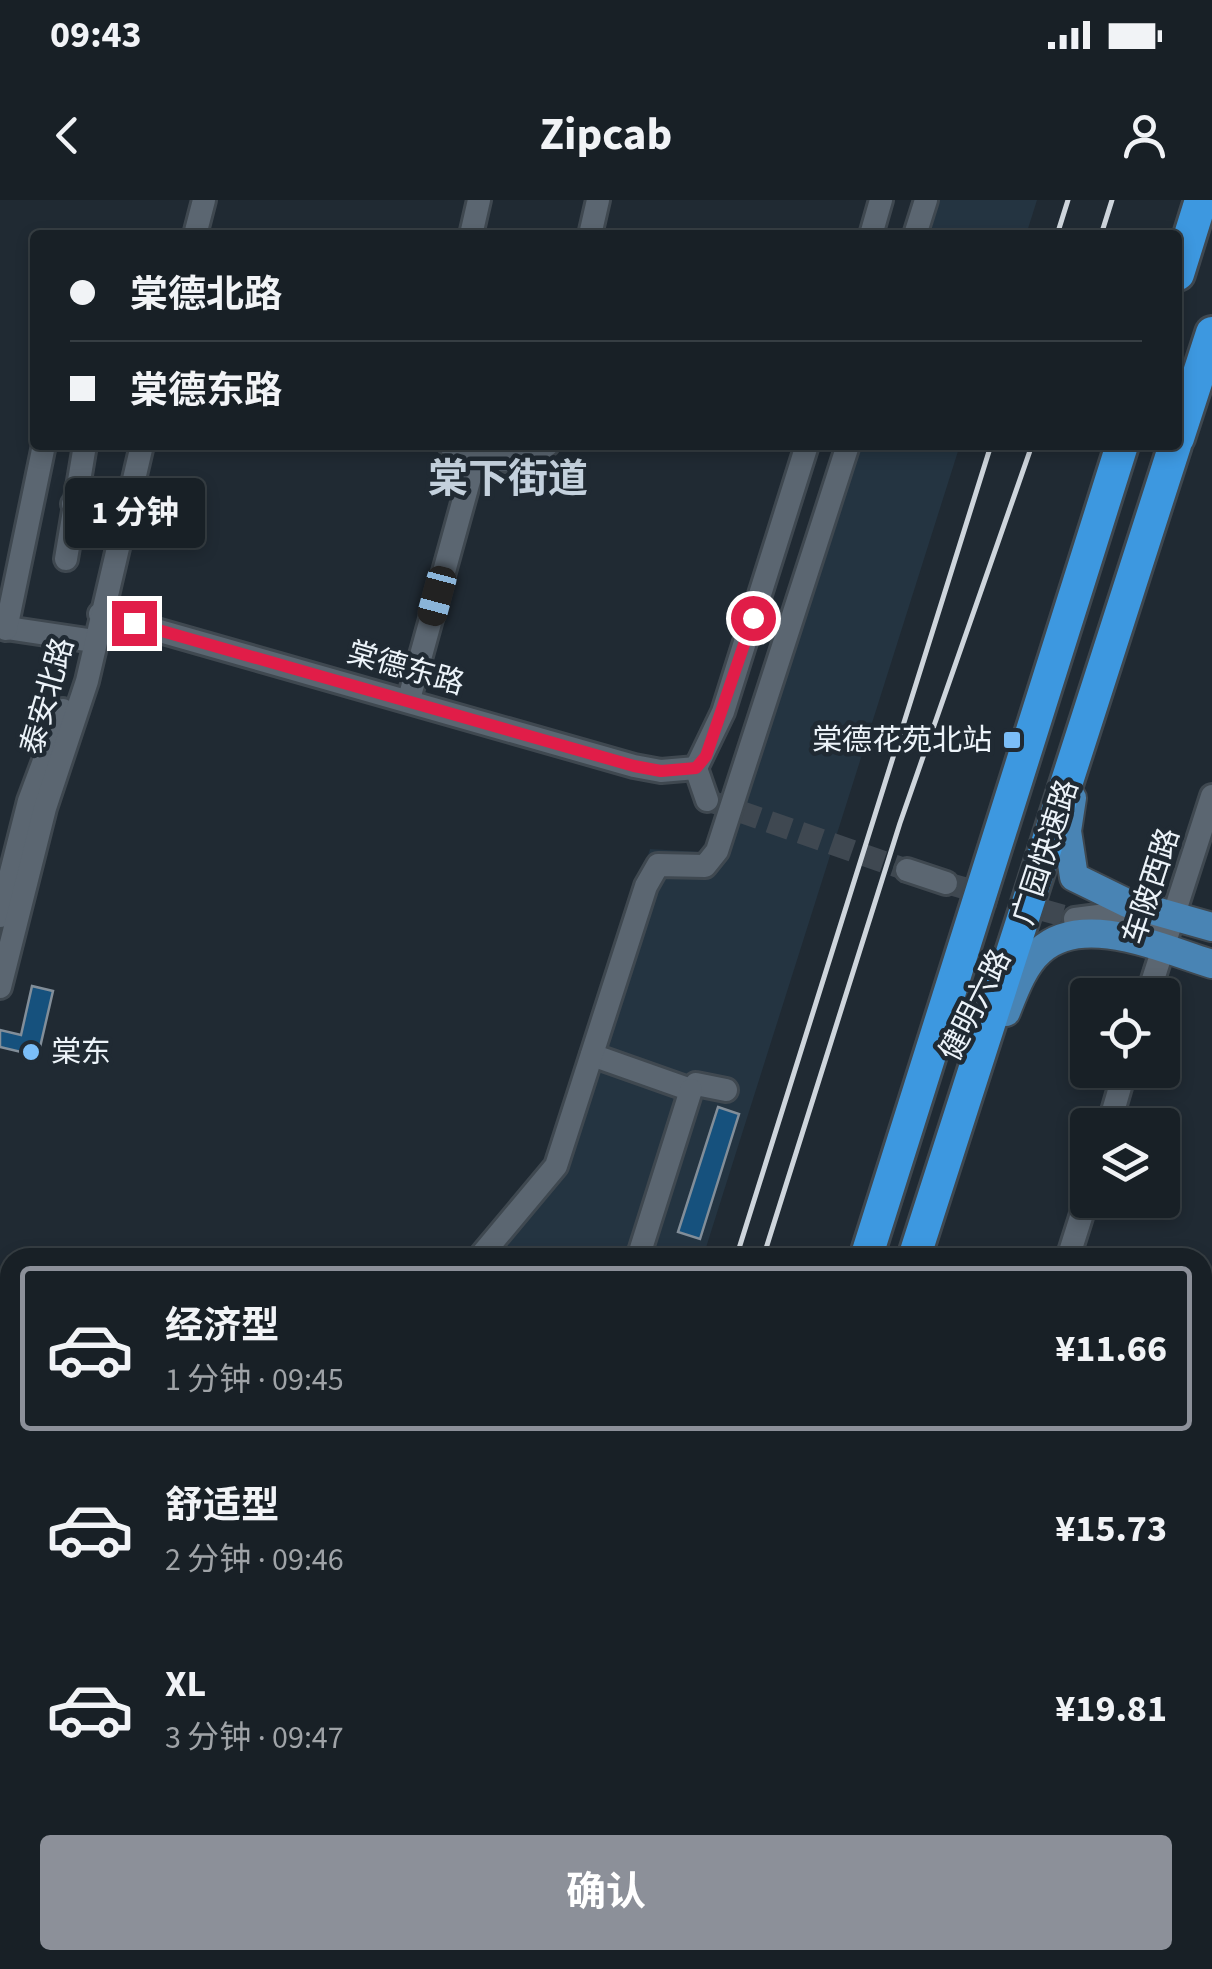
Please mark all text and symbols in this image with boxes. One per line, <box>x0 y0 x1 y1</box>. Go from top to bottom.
text: 09:43 <box>50 8 142 62</box>
text: Zipcab <box>540 103 672 167</box>
icon: back <box>40 108 95 163</box>
icon: person <box>1117 108 1172 163</box>
text: 棠德北路 <box>130 268 282 322</box>
text: 棠德东路 <box>130 364 282 418</box>
district label: 棠下街道 <box>428 451 588 508</box>
callout: 1 分钟 <box>64 478 204 548</box>
text: 1 分钟 <box>91 490 179 536</box>
car <box>415 563 459 629</box>
route start <box>731 596 776 641</box>
route end <box>112 601 157 646</box>
street label: 棠德东路 <box>342 631 469 706</box>
street label: 泰安北路 <box>10 633 85 760</box>
place label: 棠德花苑北站 <box>812 719 992 762</box>
marker: 棠德花苑北站 <box>1001 729 1023 751</box>
street label: 广园快速路 <box>1002 774 1089 930</box>
street label: 车陂西路 <box>1112 822 1190 950</box>
street label: 健明六路 <box>929 942 1022 1068</box>
map controls <box>1070 978 1180 1218</box>
button: locate <box>1070 978 1180 1088</box>
place label: 棠东 <box>51 1031 111 1074</box>
marker: 棠东 <box>20 1041 42 1063</box>
button: layers <box>1070 1108 1180 1218</box>
text: 经济型 <box>165 1299 279 1353</box>
icon: car <box>45 1304 135 1394</box>
text: ¥11.66 <box>1055 1322 1167 1376</box>
text: 1 分钟 · 09:45 <box>165 1357 344 1403</box>
text: 舒适型 <box>165 1479 279 1533</box>
icon: car <box>45 1484 135 1574</box>
text: ¥15.73 <box>1055 1502 1167 1556</box>
text: 2 分钟 · 09:46 <box>165 1537 344 1583</box>
text: XL <box>165 1657 206 1711</box>
icon: car <box>45 1664 135 1754</box>
text: ¥19.81 <box>1055 1682 1167 1736</box>
text: 3 分钟 · 09:47 <box>165 1715 344 1761</box>
button: 确认 <box>40 1835 1172 1950</box>

